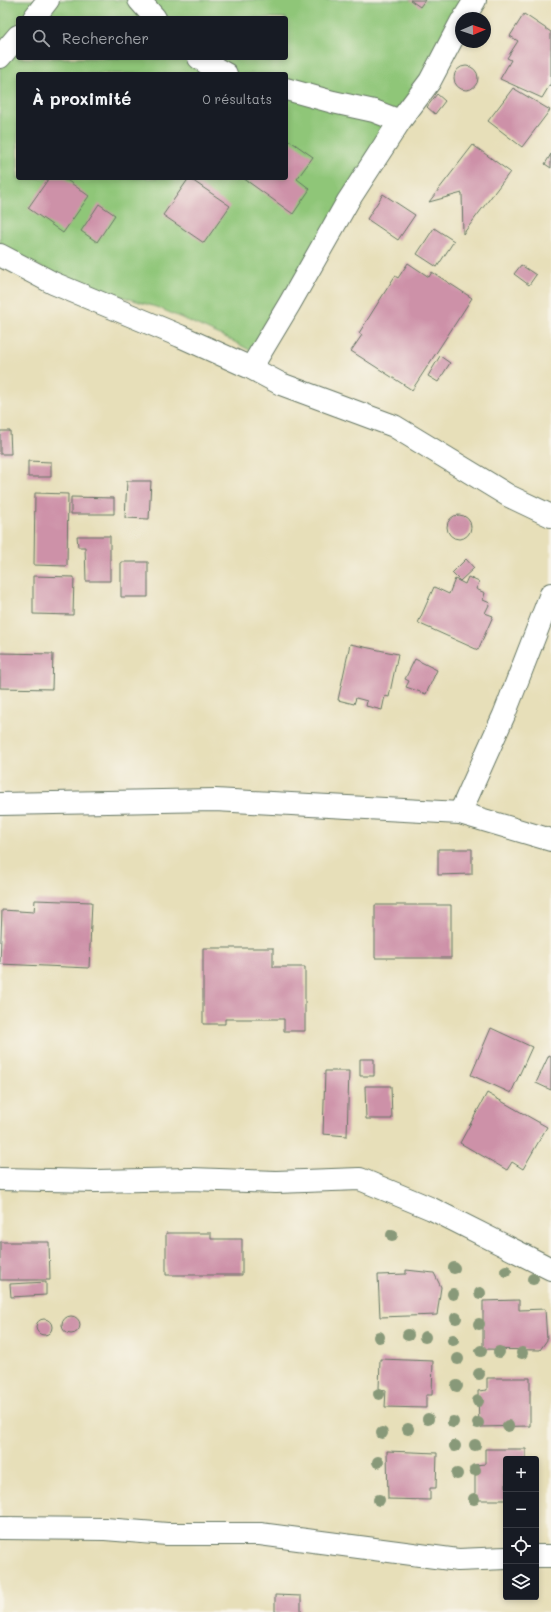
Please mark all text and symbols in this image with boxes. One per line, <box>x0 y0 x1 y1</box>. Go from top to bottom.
north arrow <box>455 12 491 48</box>
search box <box>16 16 288 60</box>
icon: search <box>30 27 52 49</box>
text: Rechercher <box>62 28 149 48</box>
text: À proximité <box>32 87 131 109</box>
text: 0 résultats <box>202 90 272 107</box>
map controls <box>503 1456 539 1600</box>
button: + <box>503 1456 539 1492</box>
button: − <box>503 1492 539 1528</box>
button: locate <box>503 1528 539 1564</box>
button: layers <box>503 1564 539 1600</box>

